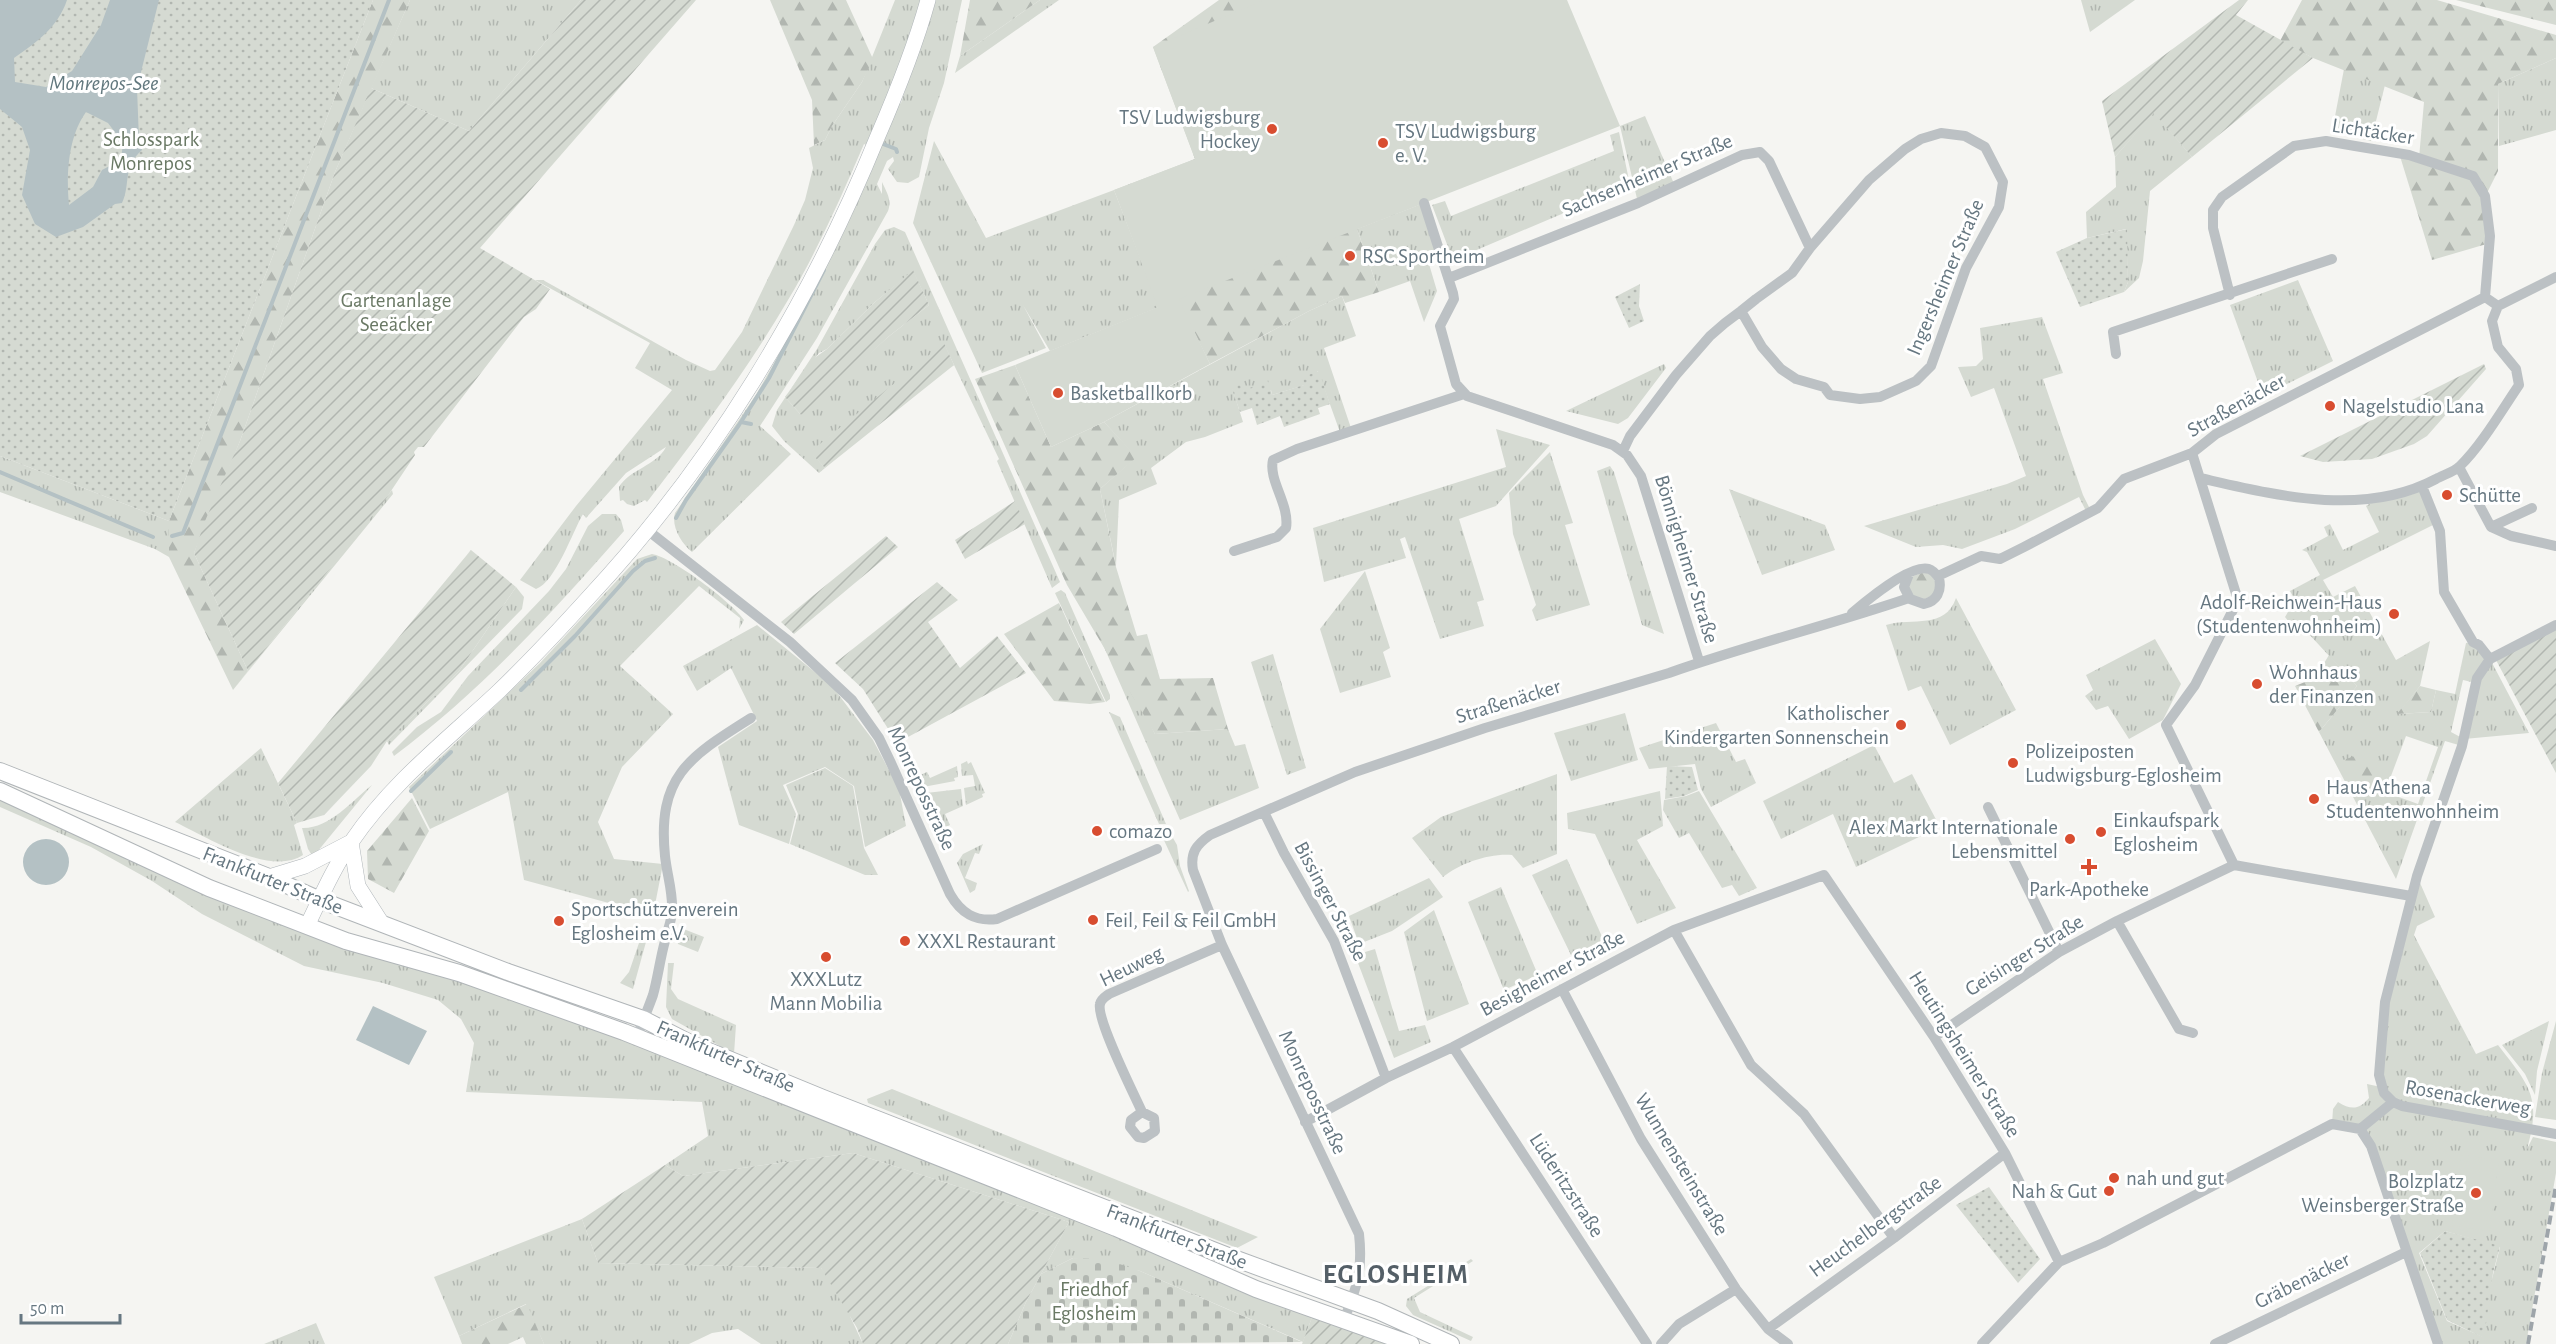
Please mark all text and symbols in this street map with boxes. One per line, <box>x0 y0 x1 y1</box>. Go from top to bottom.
water label: Monrepos-See <box>49 72 159 95</box>
place label: TSV Ludwigsburg Hockey <box>1119 107 1261 152</box>
street label: Lichtäcker <box>2330 115 2416 148</box>
place label: TSV Ludwigsburg e. V. <box>1395 121 1537 166</box>
marker: TSV Ludwigsburg Hockey <box>1265 122 1279 136</box>
park label: Schlosspark Monrepos <box>103 129 199 174</box>
street label: Sachsenheimer Straße <box>1559 130 1736 221</box>
marker: TSV Ludwigsburg e. V. <box>1376 136 1390 150</box>
street label: Ingersheimer Straße <box>1903 196 1988 358</box>
place label: RSC Sportheim <box>1362 246 1485 267</box>
marker: RSC Sportheim <box>1343 249 1357 263</box>
park label: Gartenanlage Seeäcker <box>341 290 451 335</box>
street label: Straßenäcker <box>2184 370 2289 441</box>
place label: Basketballkorb <box>1070 383 1192 404</box>
marker: Basketballkorb <box>1051 386 1065 400</box>
place label: Nagelstudio Lana <box>2342 396 2485 417</box>
marker: Nagelstudio Lana <box>2323 399 2337 413</box>
street label: Bönnigheimer Straße <box>1651 473 1722 646</box>
place label: Schütte <box>2459 485 2521 506</box>
marker: Schütte <box>2440 488 2454 502</box>
place label: Adolf-Reichwein-Haus (Studentenwohnheim) <box>2196 592 2382 637</box>
marker: Adolf-Reichwein-Haus (Studentenwohnheim) <box>2387 607 2401 621</box>
place label: Wohnhaus der Finanzen <box>2269 662 2374 707</box>
street label: Straßenäcker <box>1453 676 1563 727</box>
marker: Wohnhaus der Finanzen <box>2250 677 2264 691</box>
place label: Katholischer Kindergarten Sonnenschein <box>1664 703 1889 748</box>
marker: Katholischer Kindergarten Sonnenschein <box>1894 718 1908 732</box>
street label: Monreposstraße <box>884 723 959 853</box>
place label: Polizeiposten Ludwigsburg-Eglosheim <box>2025 741 2222 786</box>
marker: Polizeiposten Ludwigsburg-Eglosheim <box>2006 756 2020 770</box>
place label: Haus Athena Studentenwohnheim <box>2326 777 2499 822</box>
marker: Haus Athena Studentenwohnheim <box>2307 792 2321 806</box>
place label: Einkaufspark Eglosheim <box>2113 810 2220 855</box>
place label: Alex Markt Internationale Lebensmittel <box>1849 817 2058 862</box>
place label: comazo <box>1109 821 1172 842</box>
marker: comazo <box>1090 824 1104 838</box>
marker: Einkaufspark Eglosheim <box>2094 825 2108 839</box>
marker: Alex Markt Internationale Lebensmittel <box>2063 832 2077 846</box>
street label: Bissinger Straße <box>1290 838 1371 965</box>
street label: Frankfurter Straße <box>200 843 346 918</box>
marker: Park-Apotheke <box>2082 860 2096 874</box>
place label: Park-Apotheke <box>2029 879 2149 900</box>
place label: Sportschützenverein Eglosheim e.V. <box>571 899 738 944</box>
place label: Feil, Feil & Feil GmbH <box>1105 910 1277 931</box>
street label: Geisinger Straße <box>1961 911 2087 1000</box>
marker: Feil, Feil & Feil GmbH <box>1086 913 1100 927</box>
marker: Sportschützenverein Eglosheim e.V. <box>552 914 566 928</box>
street label: Besigheimer Straße <box>1476 927 1628 1020</box>
place label: XXXL Restaurant <box>917 931 1056 952</box>
marker: XXXL Restaurant <box>898 934 912 948</box>
street label: Heuweg <box>1096 942 1167 991</box>
marker: XXXLutz Mann Mobilia <box>819 950 833 964</box>
street label: Heutingsheimer Straße <box>1905 967 2024 1141</box>
place label: XXXLutz Mann Mobilia <box>769 969 883 1014</box>
street label: Frankfurter Straße <box>653 1017 798 1096</box>
street label: Monreposstraße <box>1275 1027 1350 1157</box>
street label: Rosenackerweg <box>2404 1076 2533 1119</box>
street label: Wunnensteinstraße <box>1631 1089 1732 1239</box>
street label: Lüderitzstraße <box>1525 1130 1608 1241</box>
place label: nah und gut <box>2126 1168 2225 1189</box>
marker: nah und gut <box>2107 1171 2121 1185</box>
place label: Bolzplatz Weinsberger Straße <box>2301 1171 2464 1216</box>
street label: Heuchelbergstraße <box>1805 1172 1945 1281</box>
place label: Nah & Gut <box>2011 1181 2097 1202</box>
marker: Nah & Gut <box>2102 1184 2116 1198</box>
marker: Bolzplatz Weinsberger Straße <box>2469 1186 2483 1200</box>
street label: Frankfurter Straße <box>1104 1200 1250 1273</box>
street label: Gräbenäcker <box>2251 1248 2353 1313</box>
district label: EGLOSHEIM <box>1323 1261 1469 1288</box>
park label: Friedhof Eglosheim <box>1051 1279 1137 1324</box>
scale bar <box>21 1287 120 1325</box>
text: 50 m <box>30 1300 64 1318</box>

